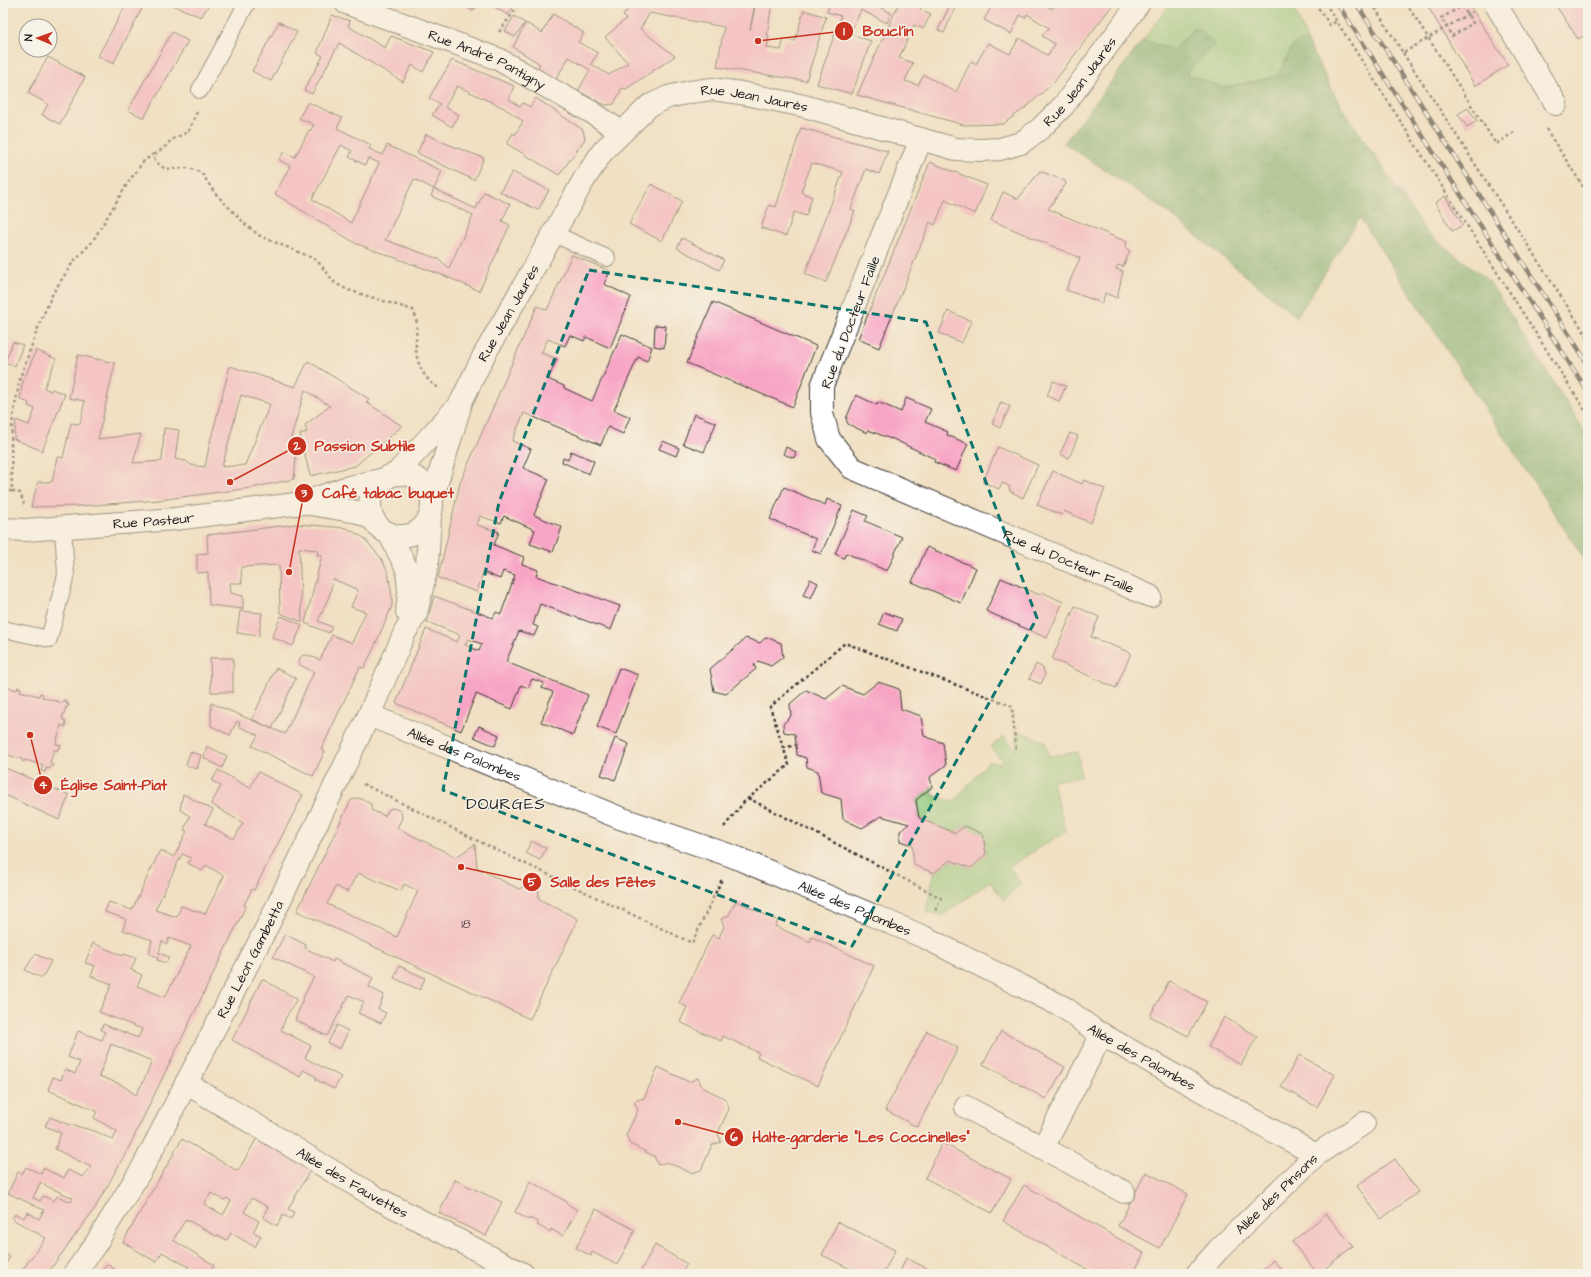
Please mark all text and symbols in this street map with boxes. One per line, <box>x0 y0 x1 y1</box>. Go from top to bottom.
callout: Boucl'in <box>834 17 921 44</box>
north arrow <box>18 18 58 58</box>
text: Boucl'in <box>863 21 914 42</box>
text: 1 <box>843 23 845 40</box>
street label: Rue André Pantigny <box>425 25 549 95</box>
street label: Rue Jean Jaurès <box>1039 33 1122 131</box>
text: N <box>21 34 36 41</box>
street label: Rue Jean Jaurès <box>699 80 810 118</box>
street label: Rue du Docteur Faille <box>816 253 886 392</box>
street label: Rue Jean Jaurès <box>473 261 545 366</box>
callout: Passion Subtile <box>287 432 424 459</box>
text: Passion Subtile <box>315 436 415 457</box>
text: 2 <box>293 438 301 455</box>
callout: Café tabac buquet <box>294 479 462 506</box>
text: Café tabac buquet <box>322 483 455 504</box>
text: 3 <box>300 485 308 502</box>
street label: Rue Pasteur <box>112 508 196 535</box>
street label: Rue du Docteur Faille <box>1000 525 1137 599</box>
street label: Allée des Palombes <box>404 723 524 787</box>
callout: Église Saint-Piat <box>33 771 175 798</box>
text: Église Saint-Piat <box>61 775 168 798</box>
text: 4 <box>39 777 48 794</box>
district label: DOURGES <box>466 793 546 815</box>
callout: Salle des Fêtes <box>522 869 664 896</box>
text: Salle des Fêtes <box>549 872 656 893</box>
text: 5 <box>528 874 537 891</box>
street label: Allée des Palombes <box>795 876 914 942</box>
street label: Rue Léon Gambetta <box>212 898 289 1022</box>
house number: 18 <box>461 916 471 933</box>
street label: Allée des Palombes <box>1083 1019 1199 1096</box>
callout: Halte-garderie "Les Coccinelles" <box>724 1123 978 1150</box>
text: Halte-garderie "Les Coccinelles" <box>752 1127 970 1150</box>
text: 6 <box>730 1129 738 1146</box>
street label: Allée des Fauvettes <box>292 1143 411 1224</box>
street label: Allée des Pinsons <box>1231 1149 1323 1239</box>

